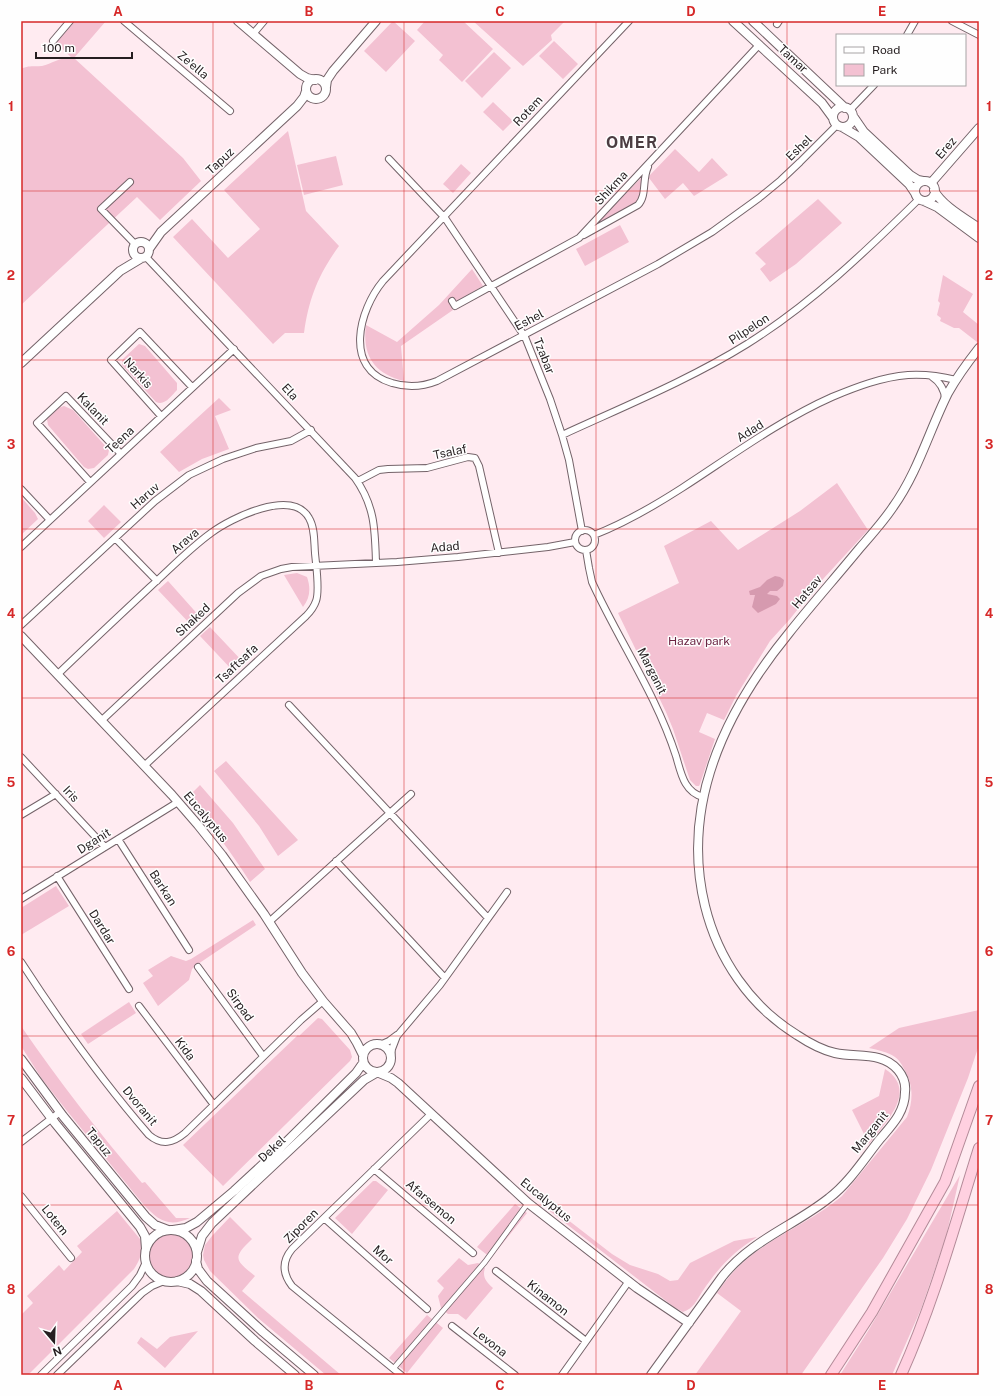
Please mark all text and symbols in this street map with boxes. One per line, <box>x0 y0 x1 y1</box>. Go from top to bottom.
text: A <box>113 4 123 19</box>
text: B <box>305 4 314 19</box>
text: C <box>495 4 505 19</box>
text: D <box>686 4 696 19</box>
text: E <box>878 4 886 19</box>
scale bar <box>36 34 132 60</box>
legend <box>836 34 966 86</box>
text: 100 m <box>42 41 75 55</box>
street label: Tamar <box>776 42 811 76</box>
text: Road <box>872 43 900 57</box>
street label: Ze'ella <box>175 48 211 82</box>
text: Park <box>872 63 898 77</box>
street label: Rotem <box>511 93 545 129</box>
text: 1 <box>8 99 14 114</box>
text: 1 <box>986 99 992 114</box>
street label: Eshel <box>783 132 815 164</box>
district label: OMER <box>606 133 658 152</box>
street label: Erez <box>933 134 959 162</box>
street label: Tapuz <box>203 145 237 177</box>
street label: Shikma <box>592 168 630 208</box>
text: 2 <box>7 268 15 283</box>
text: 2 <box>985 268 993 283</box>
street label: Eshel <box>512 306 546 333</box>
street label: Pilpelon <box>726 311 772 347</box>
street label: Tzabar <box>530 336 558 376</box>
street label: Narkis <box>121 355 155 391</box>
street label: Ela <box>279 381 301 403</box>
street label: Kalanit <box>74 390 112 428</box>
street label: Adad <box>734 417 766 445</box>
street label: Teena <box>103 423 137 457</box>
text: 3 <box>7 437 16 452</box>
text: 3 <box>985 437 994 452</box>
street label: Tsalaf <box>432 442 468 462</box>
street label: Haruv <box>128 480 162 512</box>
street label: Arava <box>168 525 202 557</box>
street label: Adad <box>430 539 460 555</box>
street label: Hatsav <box>789 573 825 611</box>
street label: Shaked <box>173 601 213 639</box>
text: 4 <box>7 606 16 621</box>
text: 4 <box>985 606 994 621</box>
park label: Hazav park <box>668 634 730 648</box>
street label: Tsaftsafa <box>213 641 261 687</box>
street label: Marganit <box>634 645 670 697</box>
text: 5 <box>7 775 16 790</box>
text: 5 <box>985 775 994 790</box>
street label: Iris <box>60 783 82 805</box>
street label: Eucalyptus <box>181 789 231 845</box>
street label: Dganit <box>75 825 114 857</box>
street label: Barkan <box>146 868 180 908</box>
street label: Dardar <box>86 907 118 947</box>
text: 6 <box>7 944 16 959</box>
text: 6 <box>985 944 994 959</box>
street label: Sirpad <box>224 986 256 1024</box>
street label: Kida <box>172 1035 198 1063</box>
street label: Dvoranit <box>120 1084 161 1129</box>
street label: Marganit <box>849 1108 891 1156</box>
text: 7 <box>7 1113 15 1128</box>
text: 7 <box>985 1113 993 1128</box>
street label: Tapuz <box>83 1125 115 1159</box>
street label: Dekel <box>256 1133 289 1165</box>
street label: Eucalyptus <box>518 1175 574 1225</box>
street label: Afarsemon <box>403 1177 459 1227</box>
street label: Lotem <box>39 1202 71 1238</box>
street label: Ziporen <box>281 1206 321 1246</box>
street label: Mor <box>370 1242 396 1268</box>
street label: Kinamon <box>524 1277 572 1319</box>
text: 8 <box>7 1282 16 1297</box>
text: 8 <box>985 1282 994 1297</box>
north arrow <box>34 1322 74 1362</box>
street label: Levona <box>470 1324 510 1360</box>
text: N <box>51 1344 63 1359</box>
text: A <box>113 1378 123 1393</box>
text: B <box>305 1378 314 1393</box>
text: C <box>495 1378 505 1393</box>
text: D <box>686 1378 696 1393</box>
text: E <box>878 1378 886 1393</box>

